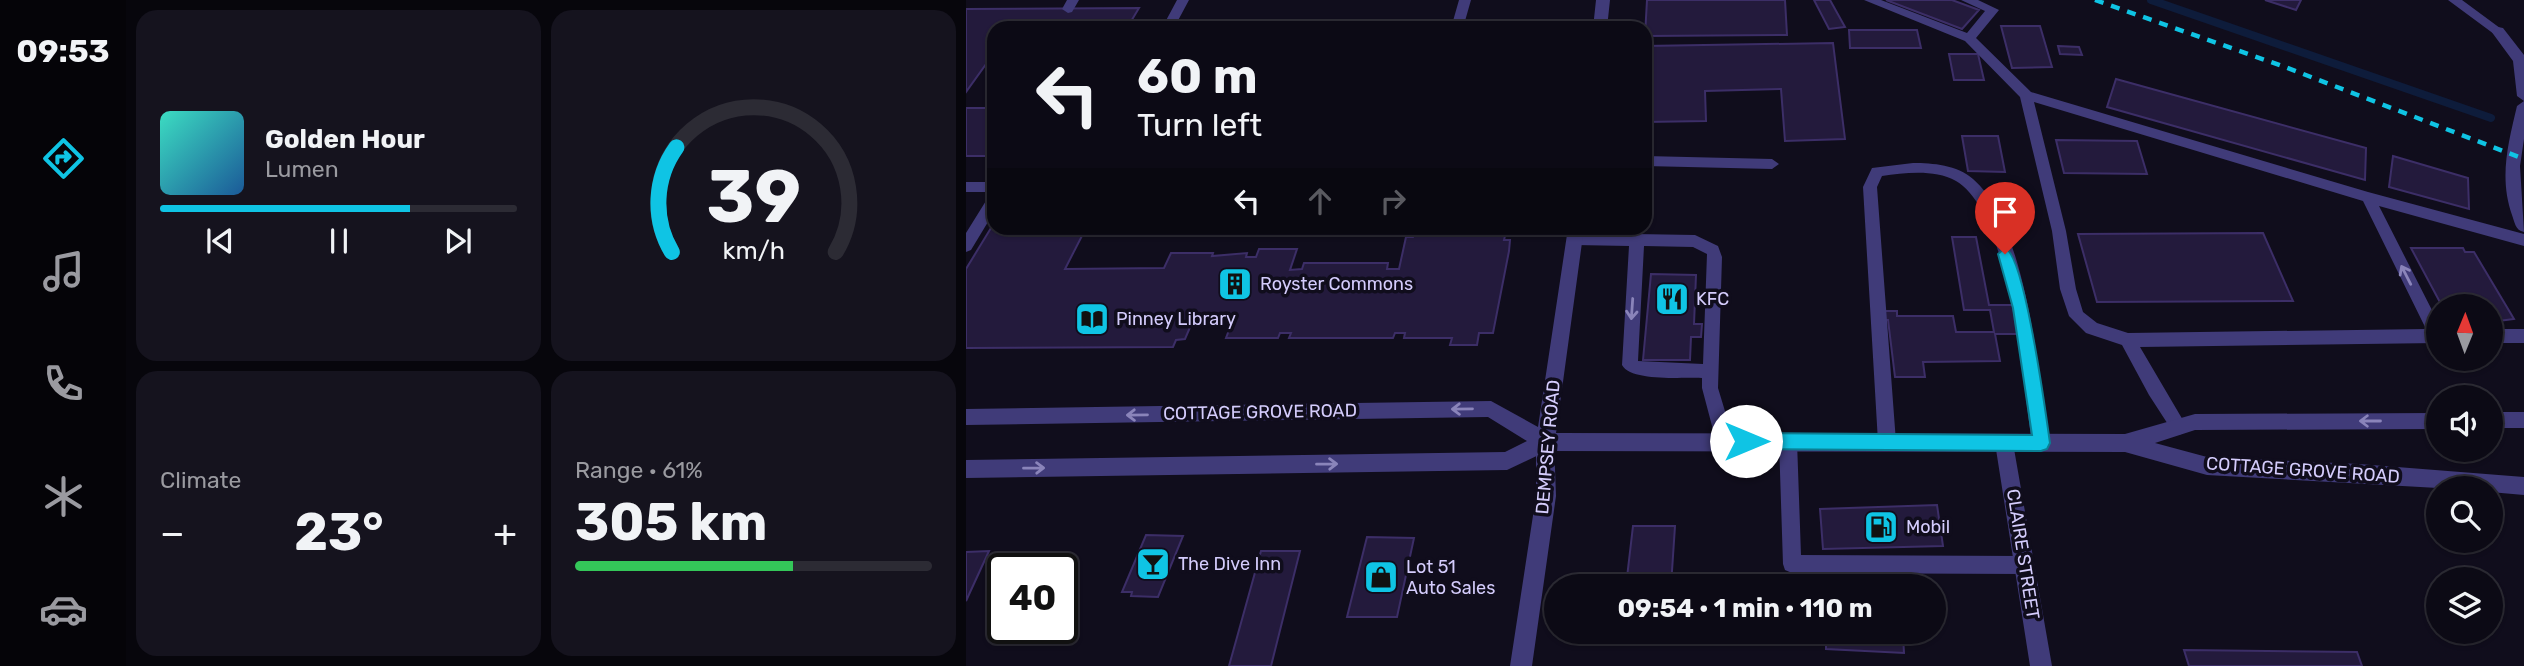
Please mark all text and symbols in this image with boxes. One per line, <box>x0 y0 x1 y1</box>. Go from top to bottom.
text: 09:53 <box>16 32 110 70</box>
text: 60 m <box>1137 47 1258 105</box>
icon: left <box>1022 49 1113 140</box>
text: Turn left <box>1137 106 1262 144</box>
text: Golden Hour <box>265 124 425 155</box>
icon: directions <box>39 134 88 183</box>
text: 39 <box>706 154 801 240</box>
text: Lumen <box>265 155 339 183</box>
icon: left <box>1228 182 1266 220</box>
icon: ahead <box>1301 182 1339 220</box>
icon: right <box>1374 182 1412 220</box>
pin <box>1975 182 2035 254</box>
icon: arrive <box>1986 193 2024 231</box>
icon: previous <box>201 222 239 260</box>
icon: pause <box>320 222 358 260</box>
icon: next <box>439 222 477 260</box>
text: km/h <box>722 236 785 265</box>
icon: music <box>39 247 88 296</box>
building icon: Royster Commons <box>1216 265 1254 303</box>
one-way arrow <box>2398 265 2412 286</box>
place label: Royster Commons <box>1260 273 1413 295</box>
restaurant icon: KFC <box>1653 280 1691 318</box>
place label: KFC <box>1696 288 1729 310</box>
north arrow <box>2426 294 2502 371</box>
map controls <box>2426 294 2503 644</box>
one-way arrow <box>1625 297 1638 319</box>
library icon: Pinney Library <box>1073 300 1111 338</box>
place label: Pinney Library <box>1116 308 1236 330</box>
icon: phone <box>39 359 88 408</box>
street label: DEMPSEY ROAD <box>1531 379 1565 515</box>
button: sound <box>2426 385 2503 462</box>
street label: COTTAGE GROVE ROAD <box>1163 399 1357 425</box>
one-way arrow <box>1451 402 1474 416</box>
position arrow <box>1709 404 1783 478</box>
one-way arrow <box>1125 408 1148 421</box>
one-way arrow <box>2358 414 2381 428</box>
street label: COTTAGE GROVE ROAD <box>2205 452 2401 488</box>
text: Range · 61% <box>575 456 703 484</box>
one-way arrow <box>1316 457 1339 471</box>
one-way arrow <box>1022 461 1045 475</box>
text: Climate <box>160 466 241 494</box>
icon: climate <box>39 472 88 521</box>
button: search <box>2426 476 2503 553</box>
street label: CLAIRE STREET <box>2002 487 2044 621</box>
text: 305 km <box>575 491 767 553</box>
text: 23° <box>294 501 384 563</box>
fuel station icon: Mobil <box>1862 508 1900 546</box>
text: − <box>160 510 185 556</box>
text: + <box>493 510 517 556</box>
place label: Mobil <box>1906 516 1950 538</box>
bar icon: The Dive Inn <box>1134 545 1172 583</box>
speed limit sign: 40 <box>987 553 1078 644</box>
place label: The Dive Inn <box>1178 553 1281 575</box>
place label: Lot 51 Auto Sales <box>1406 556 1495 599</box>
shop icon: Lot 51 Auto Sales <box>1362 558 1400 596</box>
button: layers <box>2426 567 2503 644</box>
icon: car <box>39 585 88 634</box>
text: 09:54 · 1 min · 110 m <box>1617 593 1873 624</box>

